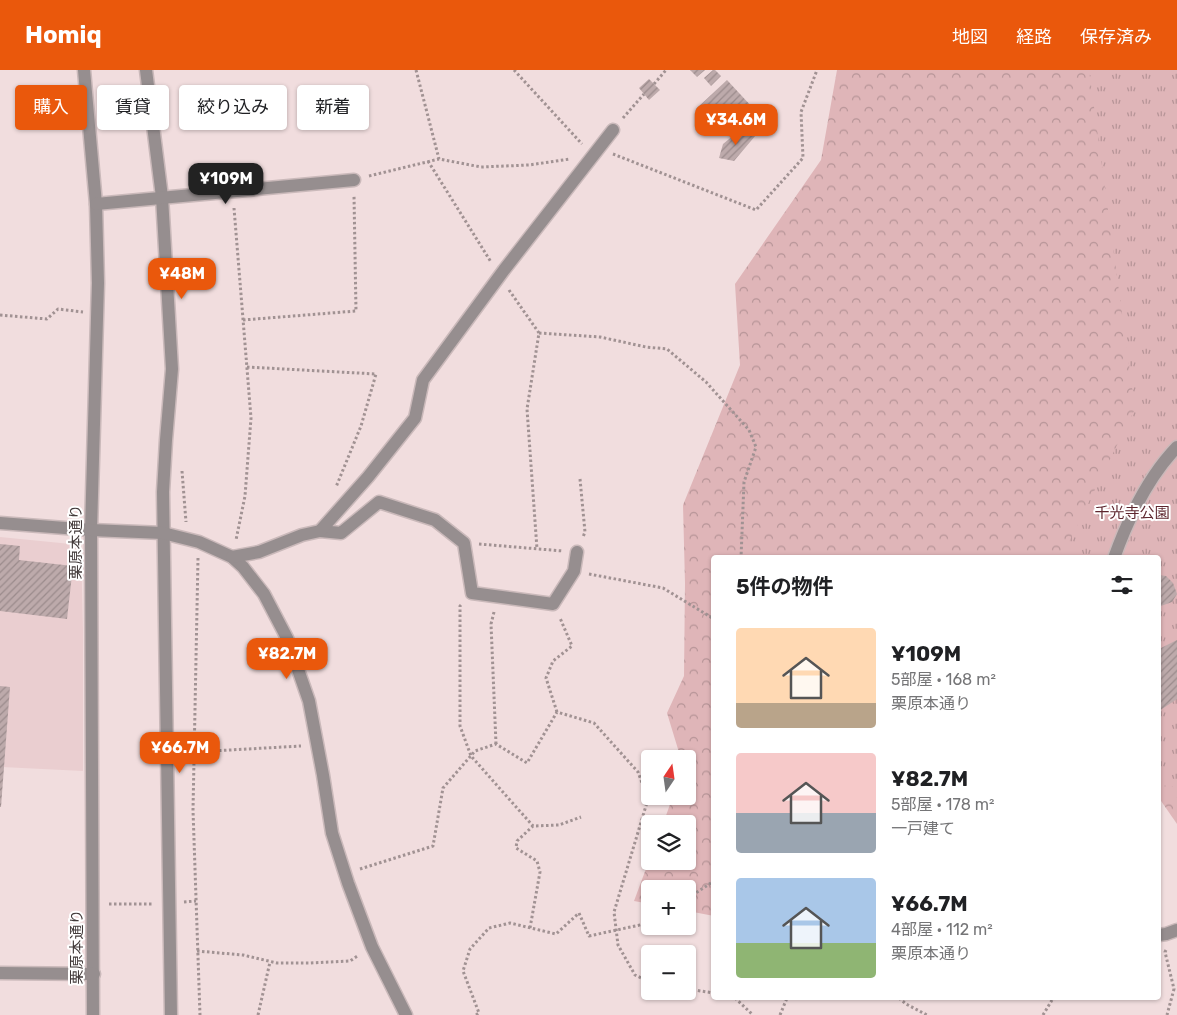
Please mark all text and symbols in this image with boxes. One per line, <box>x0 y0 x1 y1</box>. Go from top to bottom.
text: Homiq <box>25 21 102 49</box>
text: 地図 <box>952 26 988 48</box>
text: 経路 <box>1016 26 1052 48</box>
text: 保存済み <box>1080 26 1152 48</box>
chip: 購入 <box>15 85 87 130</box>
chip: 賃貸 <box>97 85 169 130</box>
chip: 絞り込み <box>179 85 287 130</box>
chip: 新着 <box>297 85 369 130</box>
pin: ¥34.6M <box>695 104 777 146</box>
text: ¥34.6M <box>706 110 766 129</box>
pin: ¥109M <box>191 162 261 205</box>
text: ¥109M <box>199 169 253 188</box>
pin: ¥48M <box>152 258 212 300</box>
text: ¥48M <box>159 264 205 283</box>
street label: 栗原本通り <box>67 504 85 580</box>
park label: 千光寺公園 <box>1094 504 1170 522</box>
icon: filters <box>1108 571 1136 599</box>
text: 5件の物件 <box>736 574 834 599</box>
pin: ¥82.7M <box>246 638 328 680</box>
text: ¥109M <box>891 641 961 666</box>
text: ¥82.7M <box>258 644 316 663</box>
icon: home <box>776 648 836 708</box>
text: 5部屋 · 168 m² <box>891 670 996 689</box>
text: 栗原本通り <box>891 694 971 713</box>
pin: ¥66.7M <box>139 732 221 774</box>
text: ¥66.7M <box>151 738 209 757</box>
north arrow <box>641 750 696 805</box>
map controls <box>641 750 696 1000</box>
text: ¥82.7M <box>891 766 968 791</box>
icon: home <box>776 773 836 833</box>
text: 5部屋 · 178 m² <box>891 795 994 814</box>
button: layers <box>641 815 696 870</box>
text: 一戸建て <box>891 819 955 838</box>
button: + <box>641 880 696 935</box>
text: ¥66.7M <box>891 891 968 916</box>
icon: home <box>776 898 836 958</box>
street label: 栗原本通り <box>68 909 86 985</box>
text: 4部屋 · 112 m² <box>891 920 993 939</box>
text: 栗原本通り <box>891 944 971 963</box>
button: − <box>641 945 696 1000</box>

